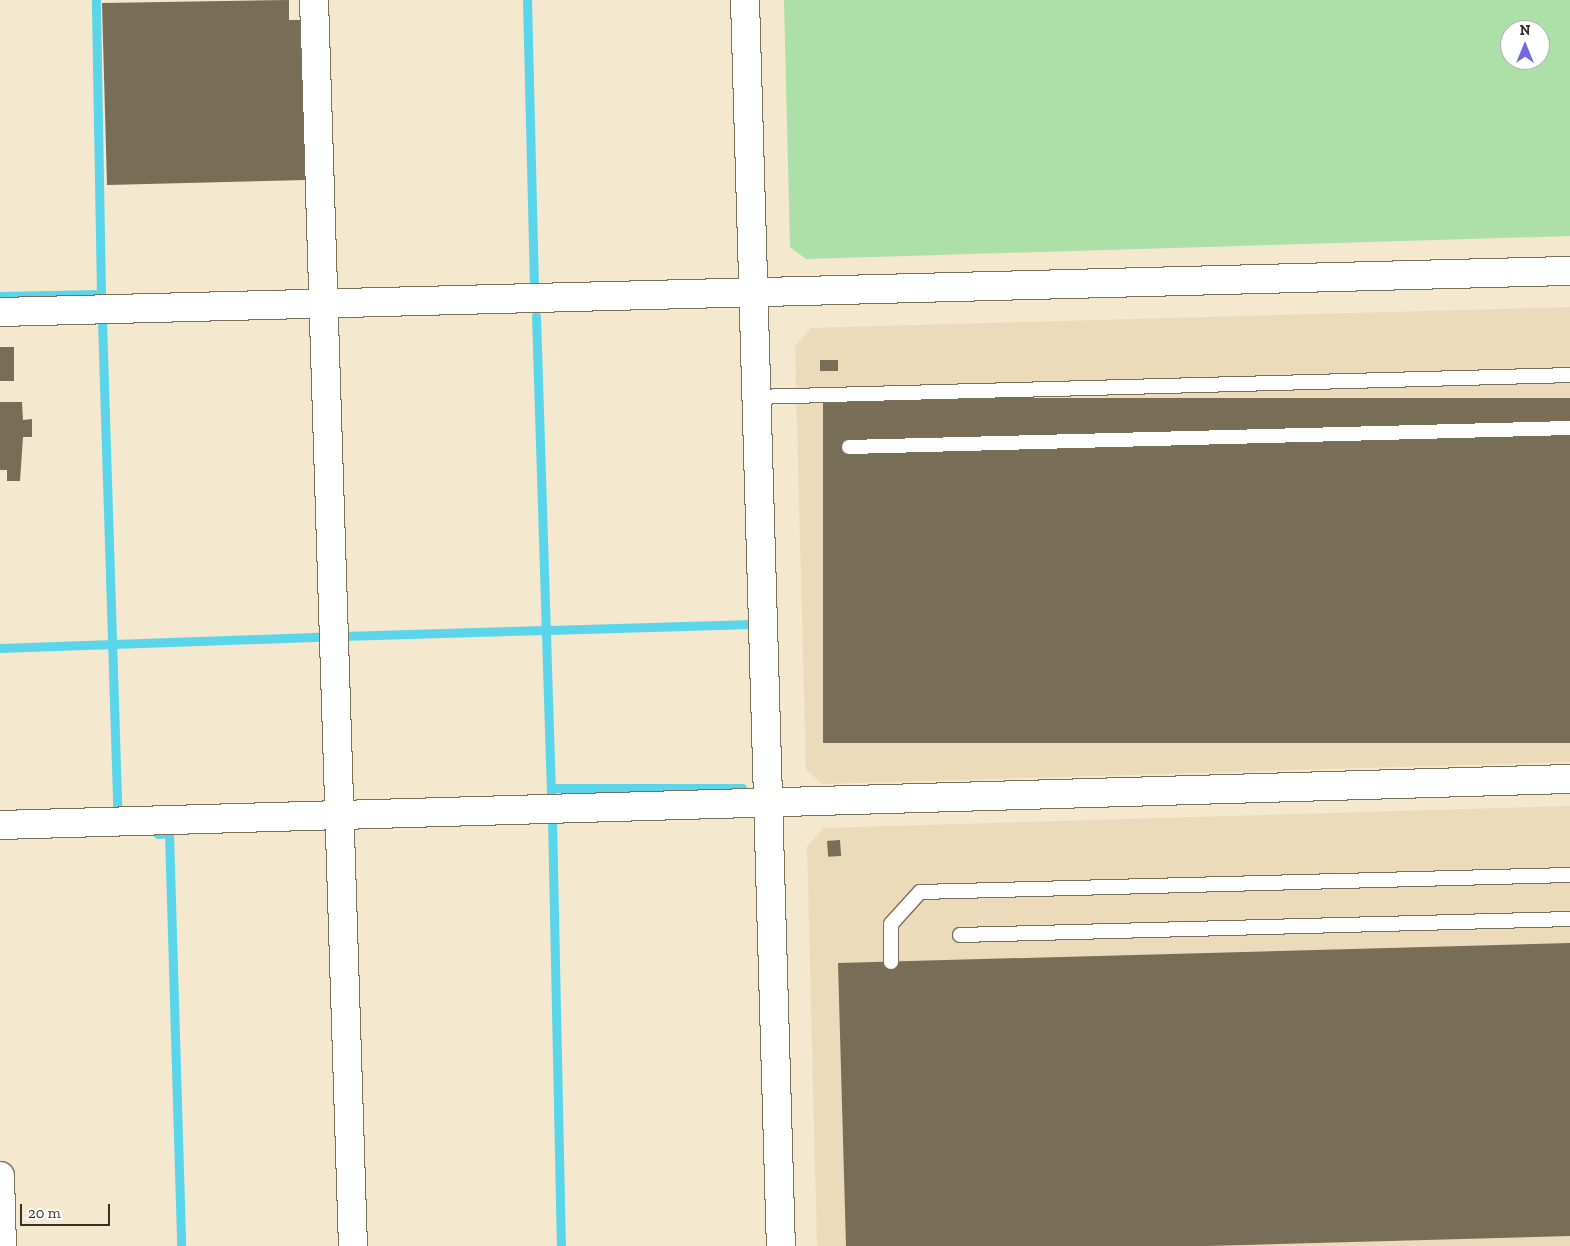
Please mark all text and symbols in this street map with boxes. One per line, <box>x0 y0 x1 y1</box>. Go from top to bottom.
north arrow <box>1500 20 1550 70</box>
text: N <box>1520 22 1530 39</box>
scale bar <box>22 1194 112 1226</box>
text: 20 m <box>28 1204 61 1222</box>

